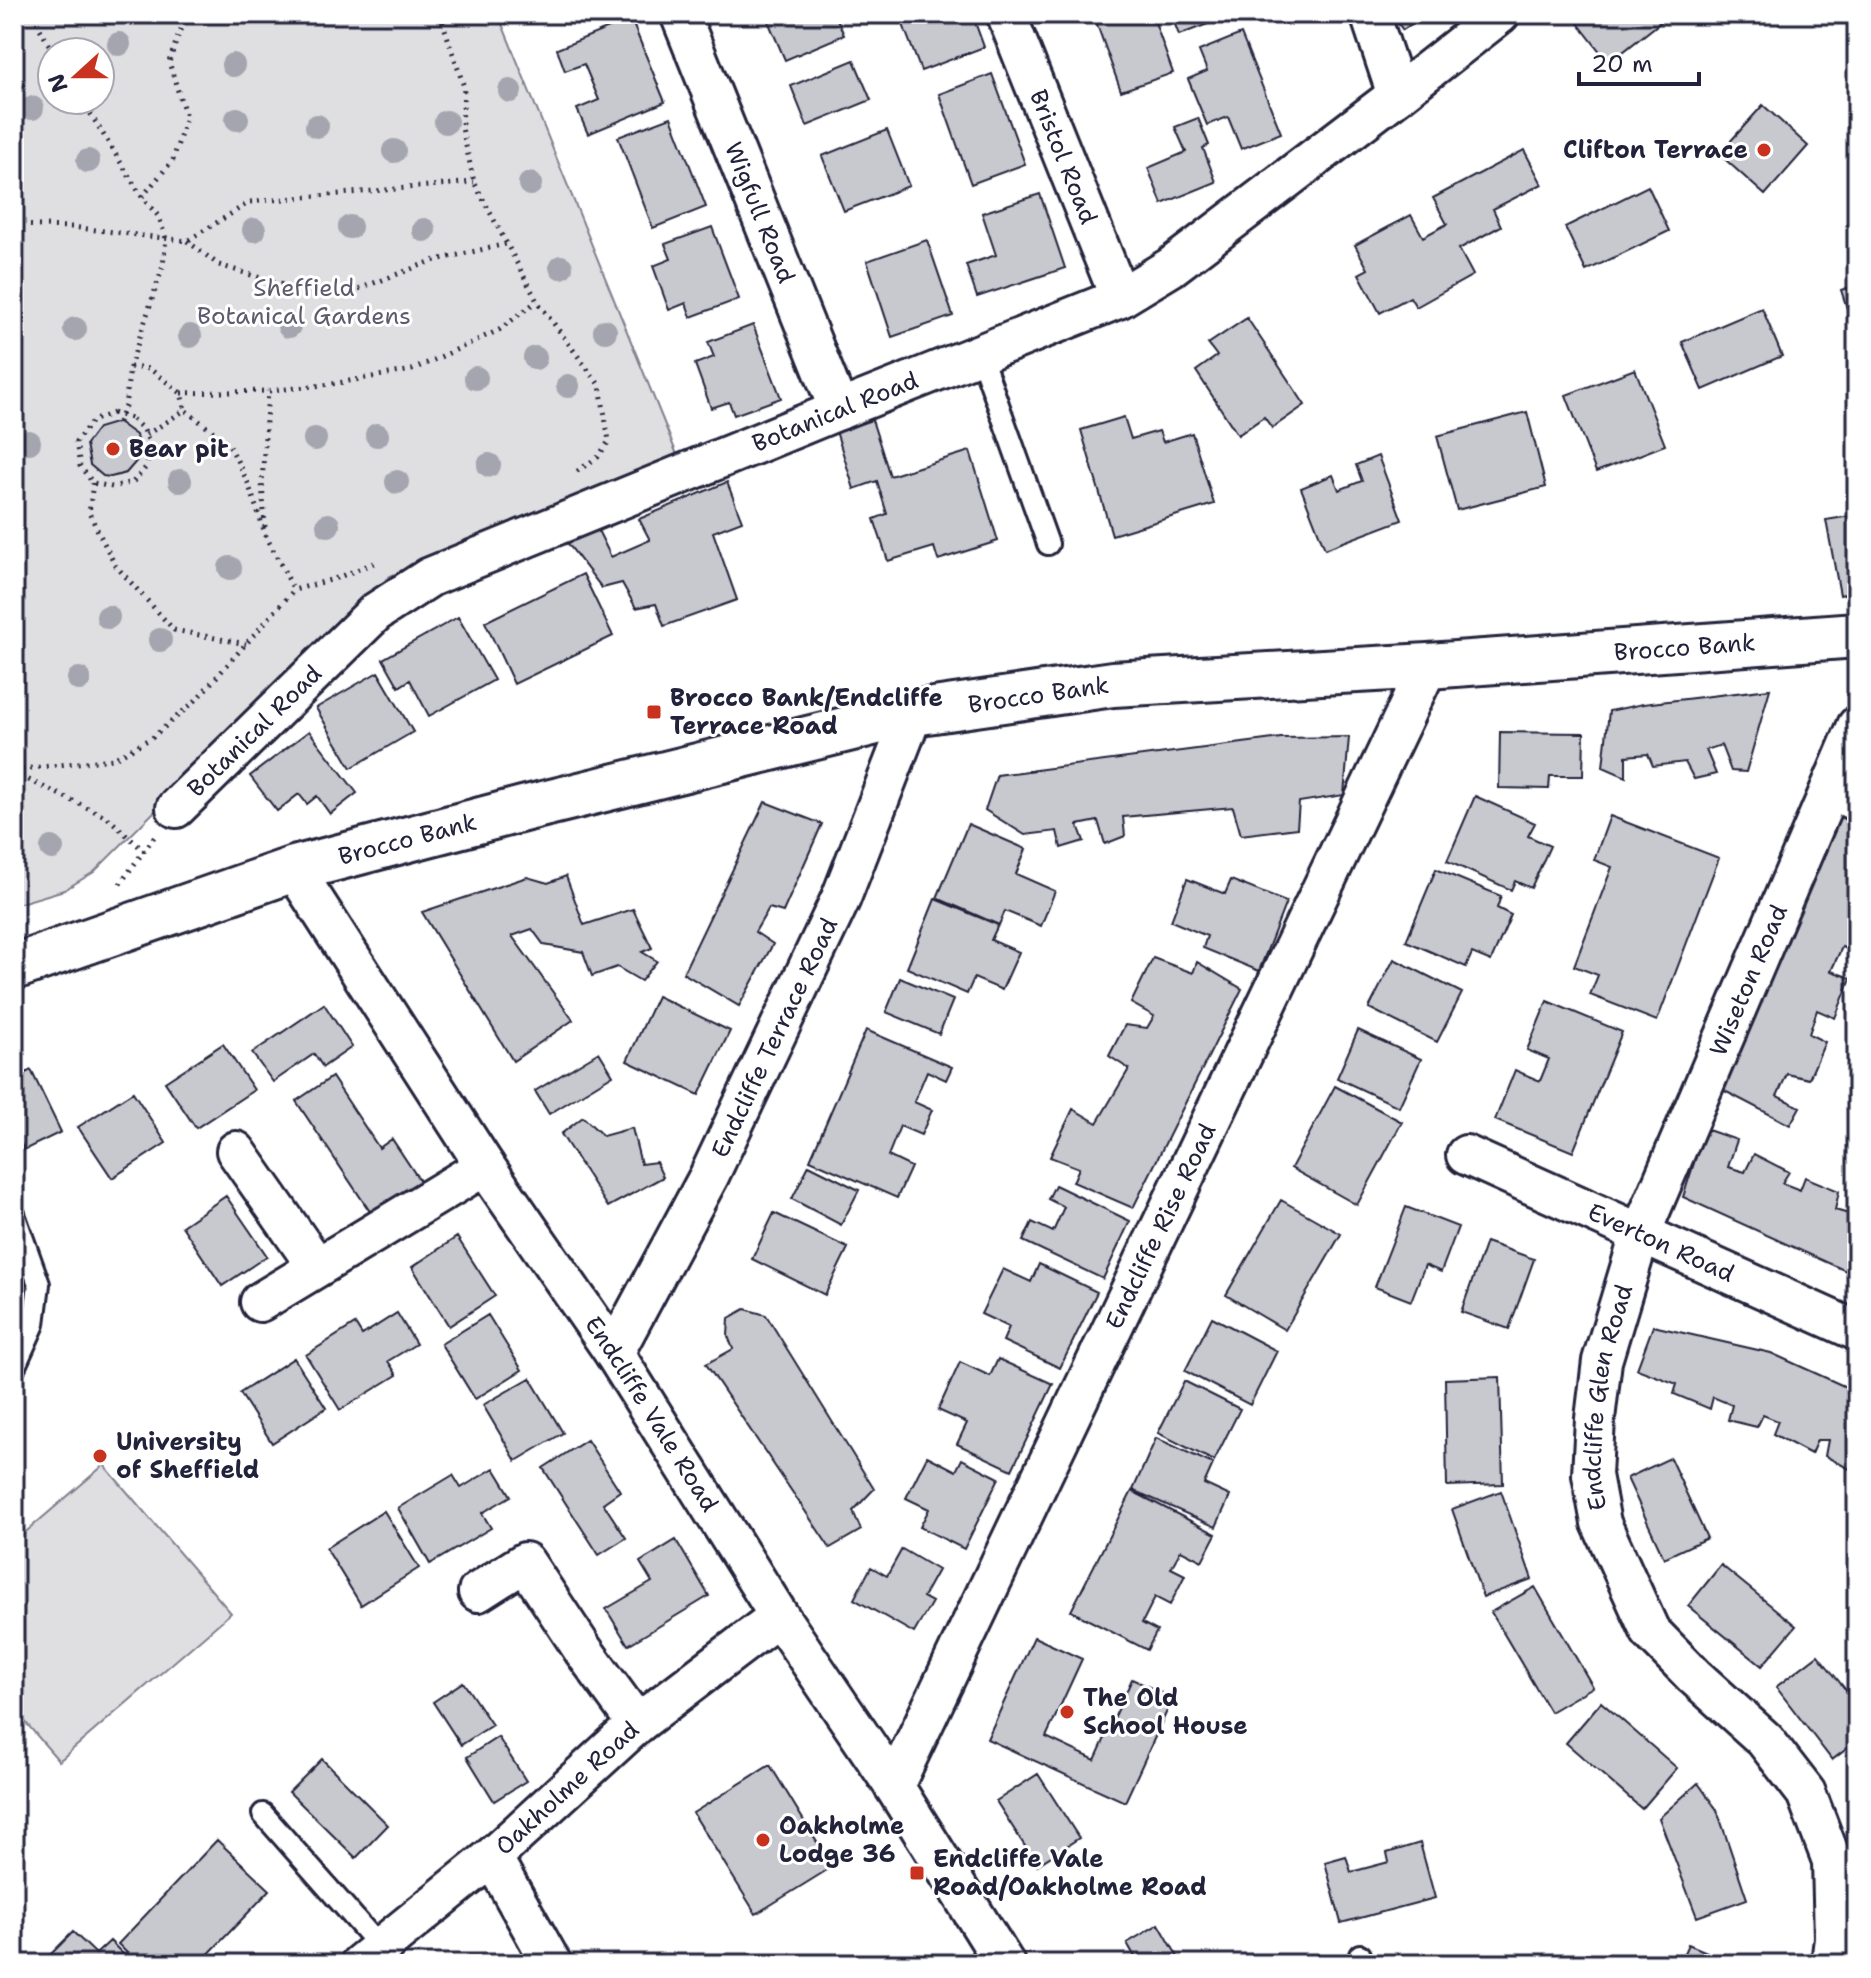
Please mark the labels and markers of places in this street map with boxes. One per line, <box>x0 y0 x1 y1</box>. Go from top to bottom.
place label: Clifton Terrace <box>1563 134 1748 166</box>
marker: Clifton Terrace <box>1755 141 1773 159</box>
place label: Bear pit <box>129 433 229 465</box>
marker: Bear pit <box>104 440 122 458</box>
place label: Brocco Bank/Endcliffe Terrace Road <box>670 682 943 742</box>
marker: Brocco Bank/Endcliffe Terrace Road <box>645 703 663 721</box>
place label: University of Sheffield <box>116 1426 259 1486</box>
marker: University of Sheffield <box>91 1447 109 1465</box>
place label: The Old School House <box>1083 1682 1248 1742</box>
marker: The Old School House <box>1058 1703 1076 1721</box>
place label: Oakholme Lodge 36 <box>779 1810 904 1870</box>
marker: Oakholme Lodge 36 <box>754 1831 772 1849</box>
place label: Endcliffe Vale Road/Oakholme Road <box>933 1843 1207 1903</box>
marker: Endcliffe Vale Road/Oakholme Road <box>908 1864 926 1882</box>

